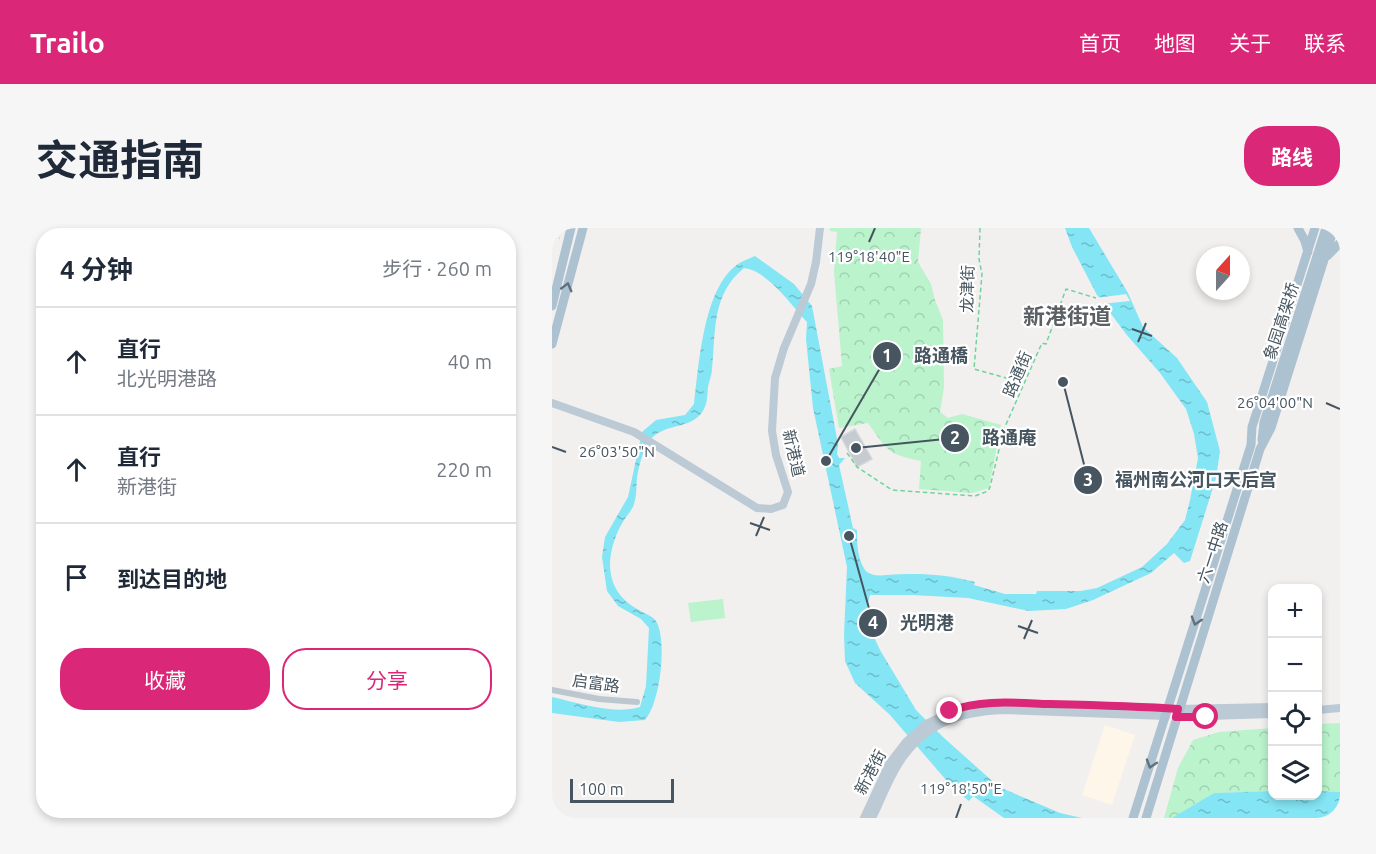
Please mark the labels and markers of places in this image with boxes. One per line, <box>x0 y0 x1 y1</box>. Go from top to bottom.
callout: 路通橋 <box>872 338 980 374</box>
callout: 路通庵 <box>940 420 1048 456</box>
callout: 福州南公河口天后宫 <box>1073 462 1289 498</box>
callout: 光明港 <box>858 605 966 641</box>

